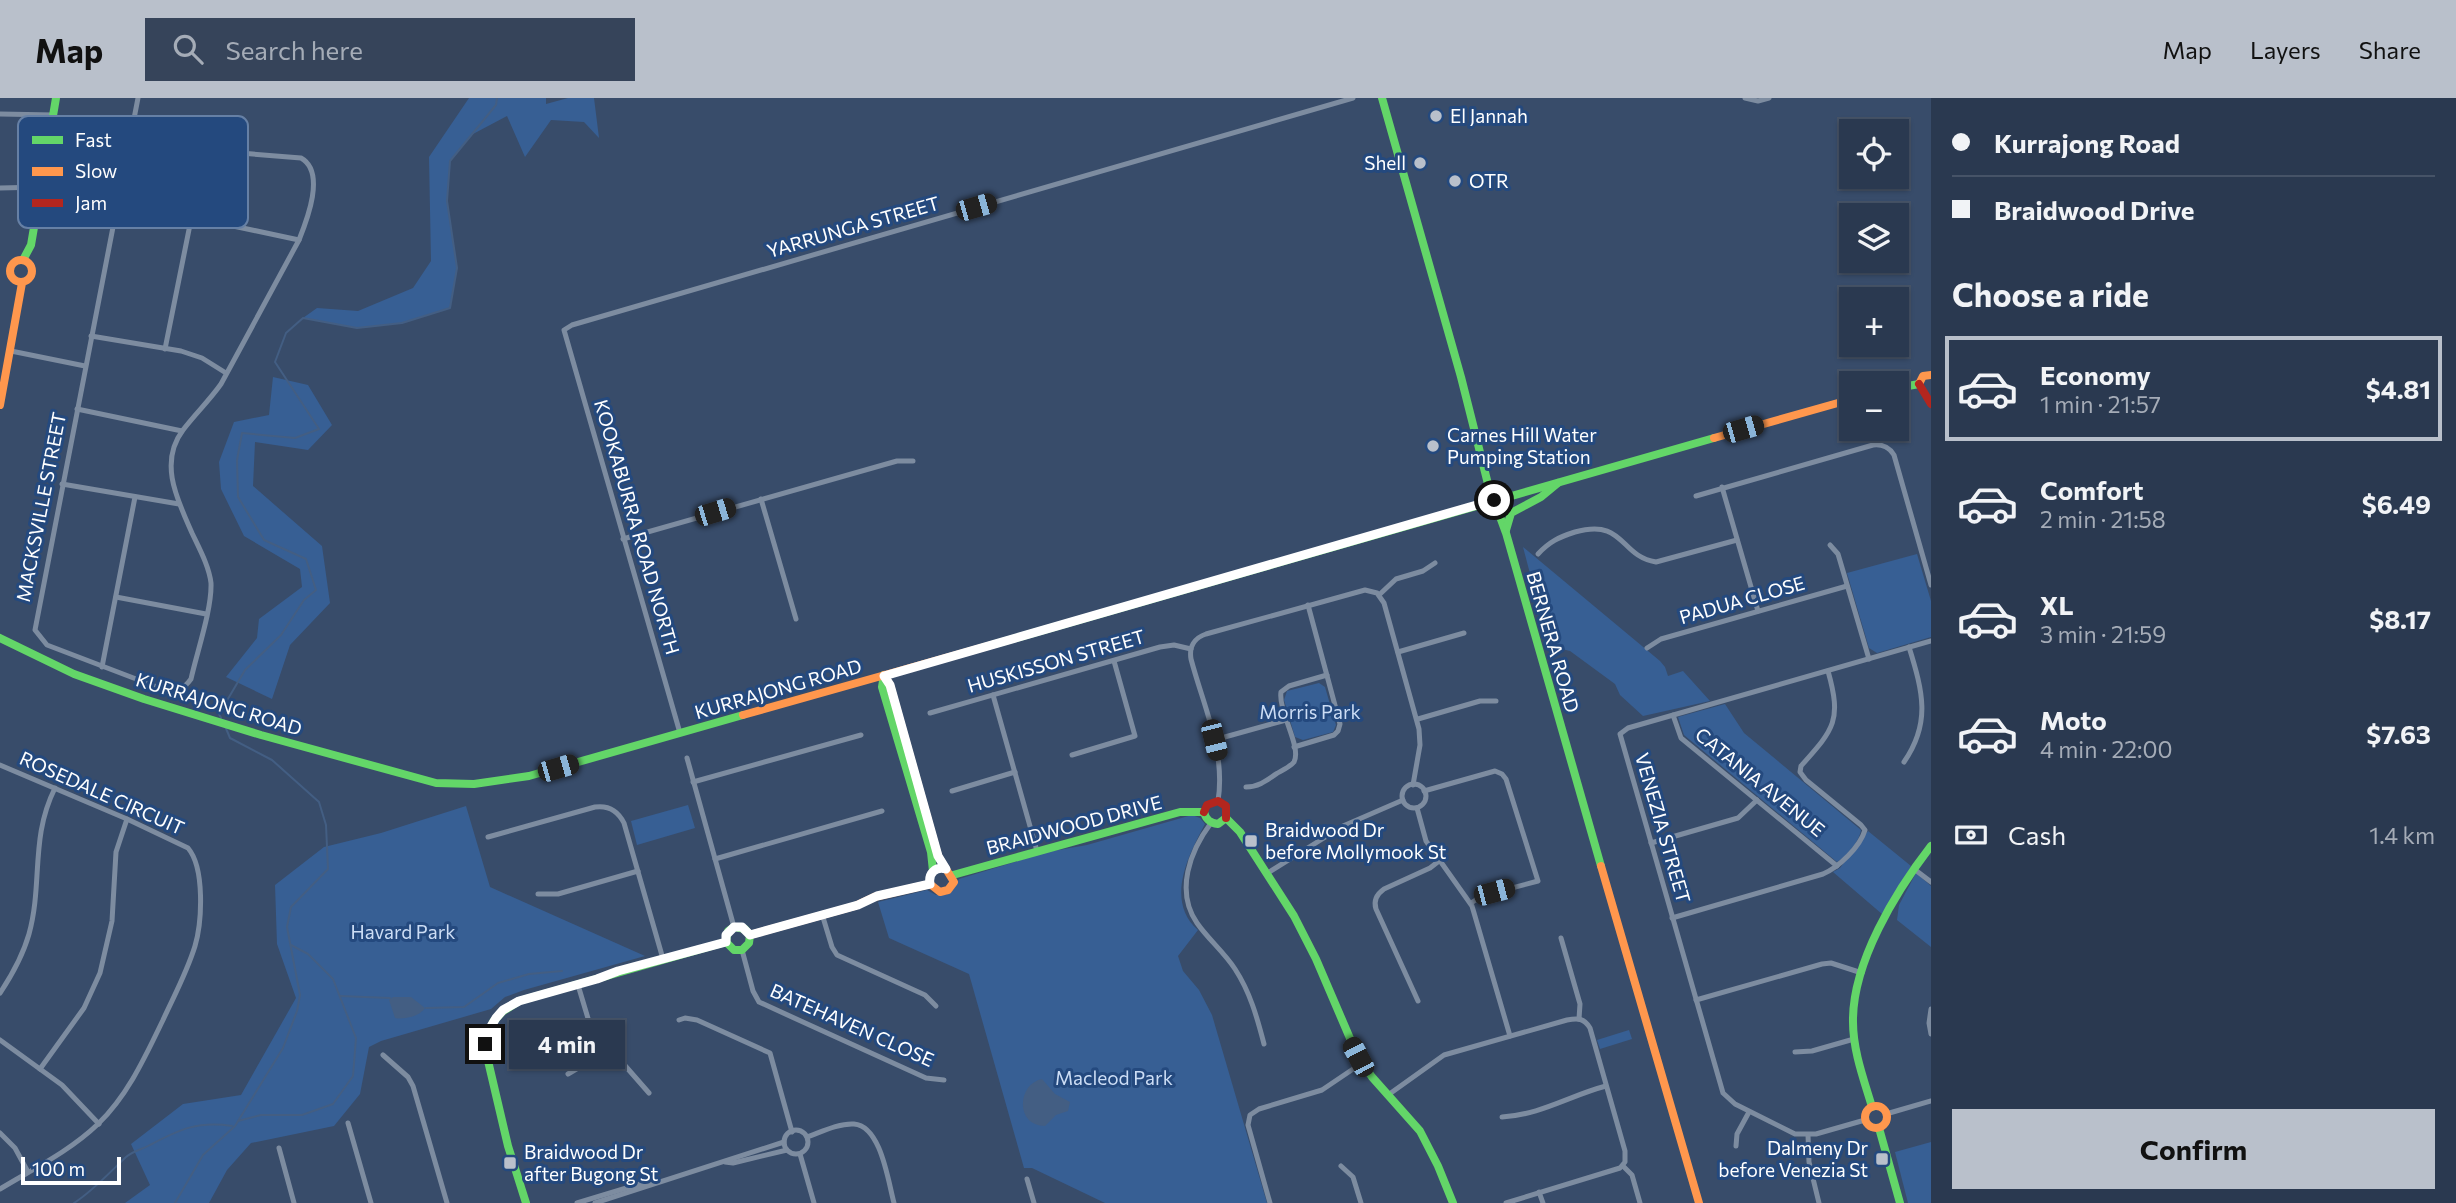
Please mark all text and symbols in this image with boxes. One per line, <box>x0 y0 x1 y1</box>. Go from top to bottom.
search box <box>145 18 635 81</box>
text: Map <box>35 29 103 70</box>
icon: search <box>169 30 207 68</box>
text: Search here <box>225 34 363 65</box>
text: Map <box>2163 35 2212 64</box>
text: Layers <box>2250 35 2321 64</box>
text: Share <box>2359 35 2421 64</box>
place label: El Jannah <box>1450 104 1528 127</box>
marker: El Jannah <box>1428 108 1444 124</box>
legend <box>18 116 248 228</box>
map controls <box>1839 119 1909 441</box>
button: locate <box>1839 119 1909 189</box>
text: Kurrajong Road <box>1994 127 2180 158</box>
text: Fast <box>75 128 112 151</box>
place label: Shell <box>1364 151 1406 174</box>
marker: Shell <box>1412 155 1428 171</box>
text: Slow <box>75 159 117 182</box>
place label: OTR <box>1469 169 1509 192</box>
marker: OTR <box>1447 173 1463 189</box>
text: Jam <box>75 191 107 214</box>
street label: YARRUNGA STREET <box>764 191 942 262</box>
car <box>953 191 1000 223</box>
text: Braidwood Drive <box>1994 194 2194 225</box>
button: layers <box>1839 203 1909 273</box>
text: Choose a ride <box>1952 274 2149 314</box>
button: + <box>1839 287 1909 357</box>
icon: car <box>1956 357 2019 420</box>
text: Economy <box>2040 359 2151 390</box>
button: − <box>1839 371 1909 441</box>
text: $4.81 <box>2366 373 2431 404</box>
text: 1 min · 21:57 <box>2040 390 2161 418</box>
street label: KOOKABURRA ROAD NORTH <box>590 397 685 657</box>
street label: MACKSVILLE STREET <box>11 410 70 604</box>
car <box>1720 413 1767 445</box>
place label: Carnes Hill Water Pumping Station <box>1447 423 1597 468</box>
marker: Carnes Hill Water Pumping Station <box>1425 438 1441 454</box>
icon: car <box>1956 472 2019 535</box>
text: Comfort <box>2040 474 2143 505</box>
route start <box>1478 484 1510 516</box>
text: $6.49 <box>2362 488 2431 519</box>
car <box>692 496 739 528</box>
text: 2 min · 21:58 <box>2040 505 2166 533</box>
street label: BERNERA ROAD <box>1522 569 1585 715</box>
street label: PADUA CLOSE <box>1676 571 1807 628</box>
icon: car <box>1956 587 2019 650</box>
text: XL <box>2040 589 2074 620</box>
text: $8.17 <box>2369 603 2431 634</box>
text: 3 min · 21:59 <box>2040 620 2166 648</box>
street label: HUSKISSON STREET <box>964 624 1147 697</box>
street label: KURRAJONG ROAD <box>692 654 864 723</box>
street label: KURRAJONG ROAD <box>133 667 305 740</box>
park label: Morris Park <box>1259 700 1361 723</box>
icon: car <box>1956 702 2019 765</box>
text: Moto <box>2040 704 2107 735</box>
car <box>1199 717 1230 763</box>
text: $7.63 <box>2366 718 2431 749</box>
street label: CATANIA AVENUE <box>1691 722 1830 841</box>
text: 4 min · 22:00 <box>2040 735 2173 763</box>
street label: ROSEDALE CIRCUIT <box>16 746 188 839</box>
street label: VENEZIA STREET <box>1631 750 1696 906</box>
car <box>535 752 582 784</box>
street label: BRAIDWOOD DRIVE <box>983 790 1164 859</box>
icon: cash <box>1952 816 1990 854</box>
place label: Braidwood Dr before Mollymook St <box>1265 818 1447 863</box>
text: Cash <box>2008 819 2066 850</box>
text: 1.4 km <box>2369 821 2435 849</box>
marker: Braidwood Dr before Mollymook St <box>1243 833 1259 849</box>
car <box>1471 876 1518 908</box>
park label: Havard Park <box>350 920 456 943</box>
street label: BATEHAVEN CLOSE <box>767 978 938 1071</box>
callout: 4 min <box>510 1020 625 1068</box>
route end <box>469 1028 501 1060</box>
text: 4 min <box>538 1030 596 1058</box>
car <box>1339 1034 1378 1080</box>
park label: Macleod Park <box>1055 1066 1173 1089</box>
button: Confirm <box>1952 1109 2435 1189</box>
place label: Dalmeny Dr before Venezia St <box>1718 1136 1868 1181</box>
place label: Braidwood Dr after Bugong St <box>524 1140 658 1185</box>
marker: Dalmeny Dr before Venezia St <box>1874 1151 1890 1167</box>
scale bar <box>21 1154 121 1186</box>
marker: Braidwood Dr after Bugong St <box>502 1155 518 1171</box>
text: 100 m <box>32 1157 85 1180</box>

